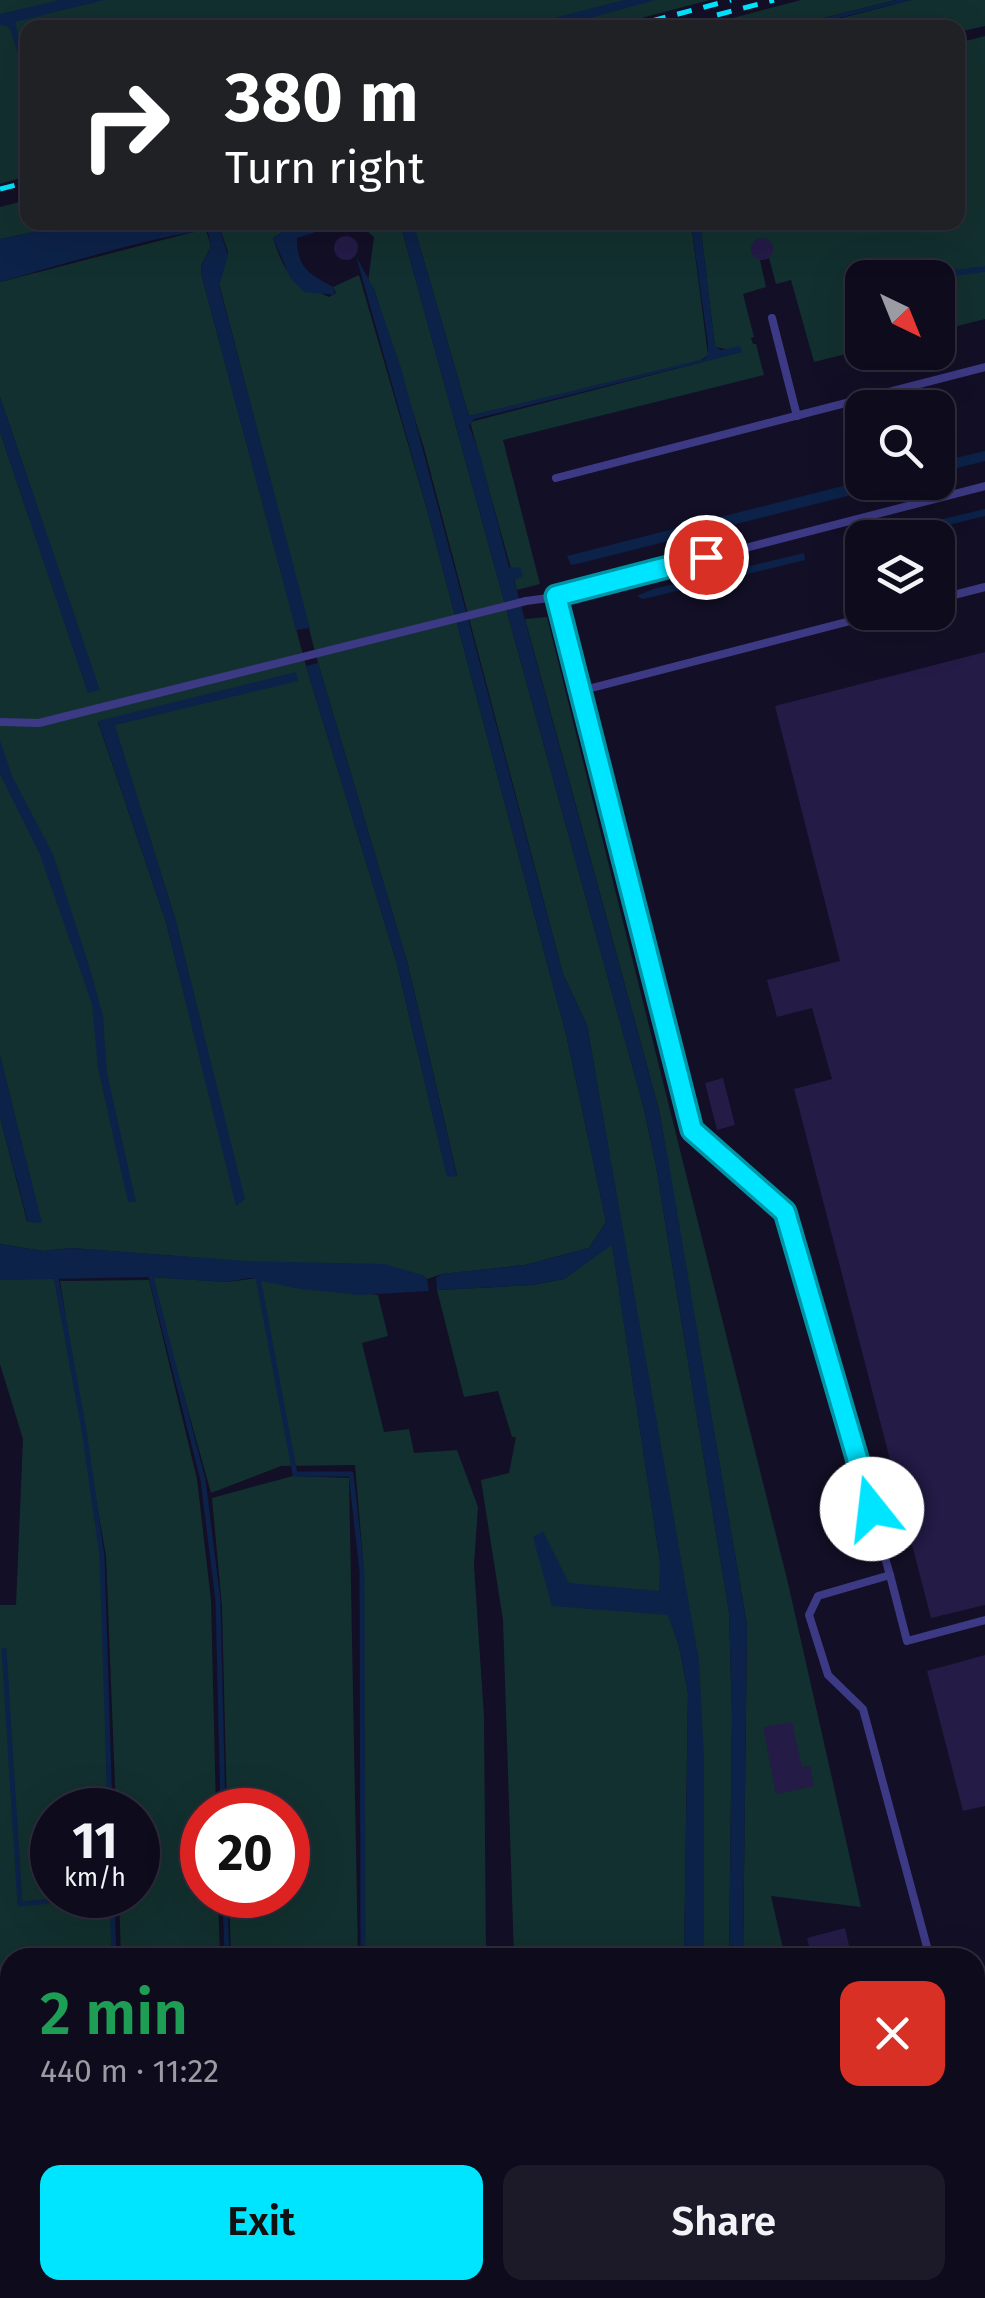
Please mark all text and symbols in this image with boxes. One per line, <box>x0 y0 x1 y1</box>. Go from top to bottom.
text: 380 m <box>225 56 419 140</box>
icon: right <box>60 60 190 190</box>
text: Turn right <box>225 141 424 195</box>
north arrow <box>845 260 955 370</box>
map controls <box>845 260 955 630</box>
button: search <box>845 390 955 500</box>
pin <box>664 515 749 600</box>
button: layers <box>845 520 955 630</box>
icon: arrive <box>679 530 734 585</box>
position arrow <box>820 1457 924 1561</box>
speed limit sign: 20 <box>180 1788 310 1918</box>
text: 11 <box>72 1811 118 1871</box>
text: km/h <box>64 1863 126 1893</box>
text: 2 min <box>40 1978 188 2050</box>
button: close <box>840 1981 945 2086</box>
text: 440 m · 11:22 <box>40 2052 219 2090</box>
button: Exit <box>40 2165 483 2280</box>
button: Share <box>503 2165 945 2280</box>

